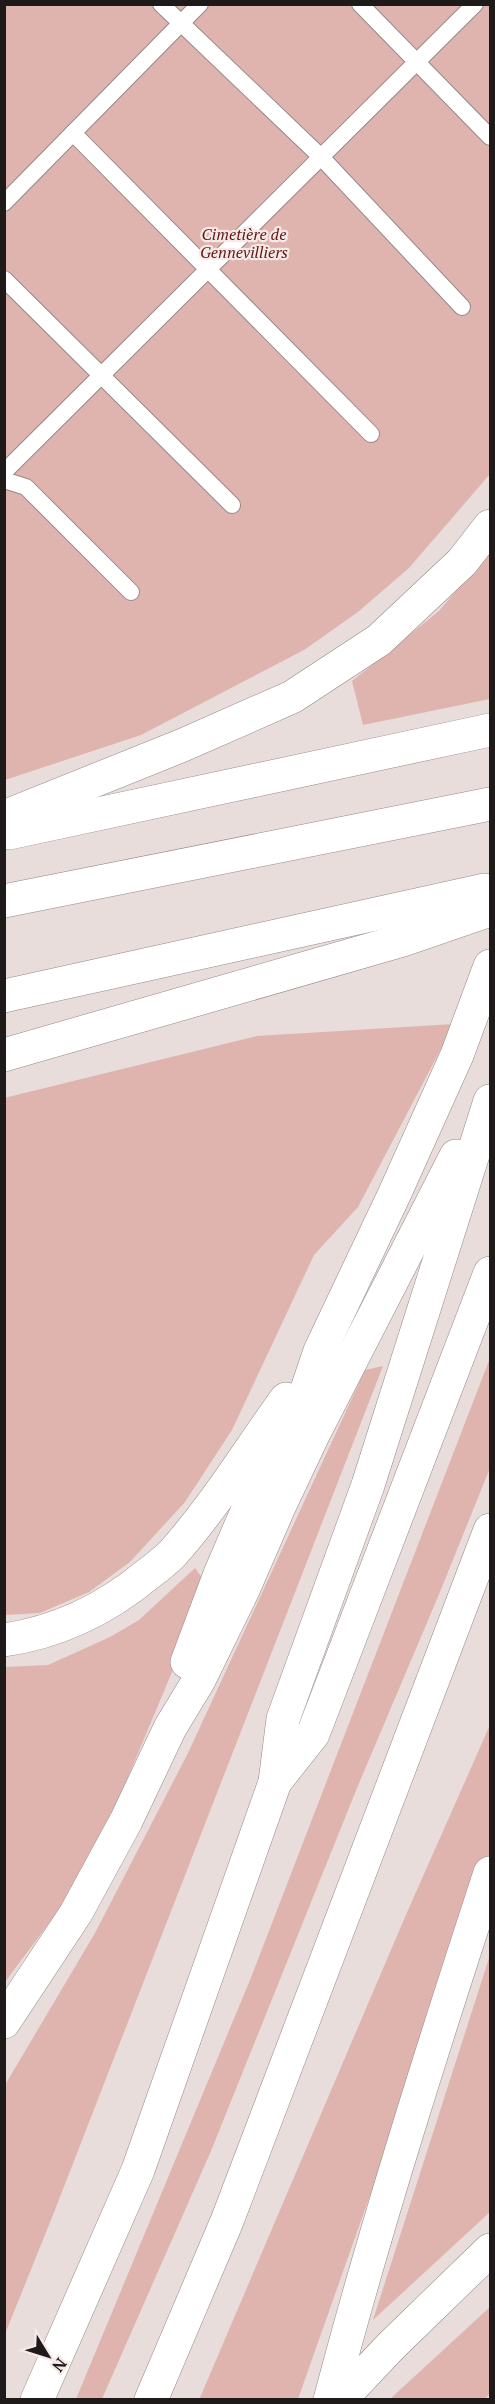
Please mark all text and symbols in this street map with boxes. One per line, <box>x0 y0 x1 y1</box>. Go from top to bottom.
park label: Cimetière de Gennevilliers <box>200 223 288 263</box>
north arrow <box>18 2326 78 2386</box>
text: N <box>47 2354 72 2377</box>

